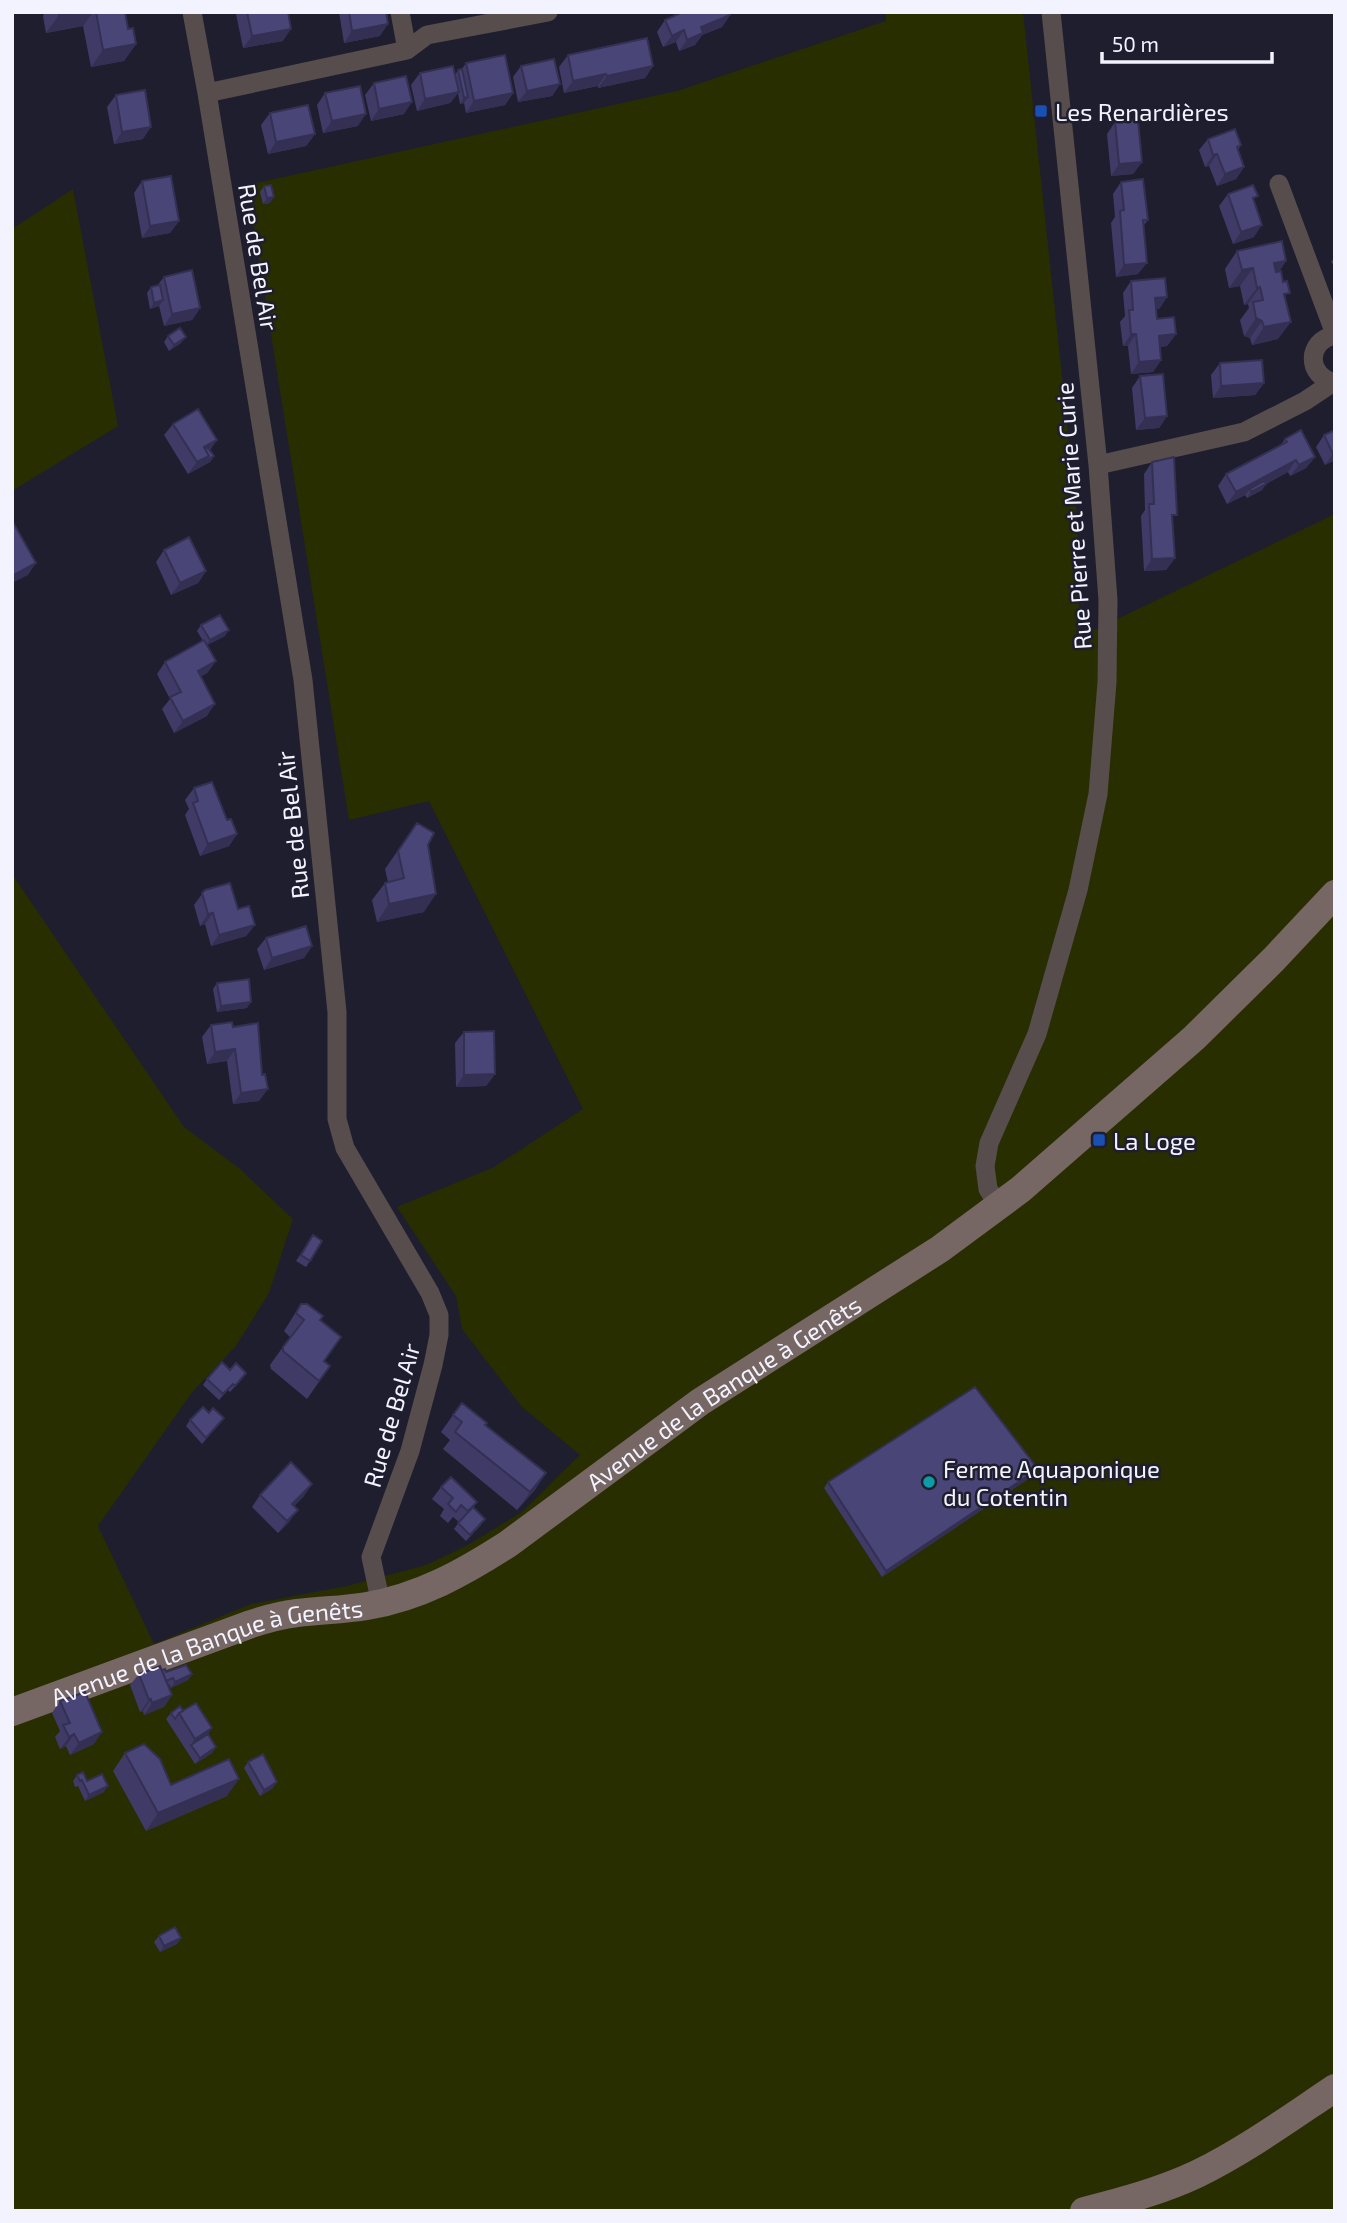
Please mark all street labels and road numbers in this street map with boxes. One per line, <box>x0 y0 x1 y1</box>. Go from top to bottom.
street label: Rue de Bel Air <box>233 181 285 333</box>
street label: Rue Pierre et Marie Curie <box>1049 381 1097 651</box>
street label: Rue de Bel Air <box>270 749 314 900</box>
street label: Avenue de la Banque à Genêts <box>580 1289 866 1496</box>
street label: Rue de Bel Air <box>357 1339 425 1490</box>
street label: Avenue de la Banque à Genêts <box>46 1592 364 1711</box>

